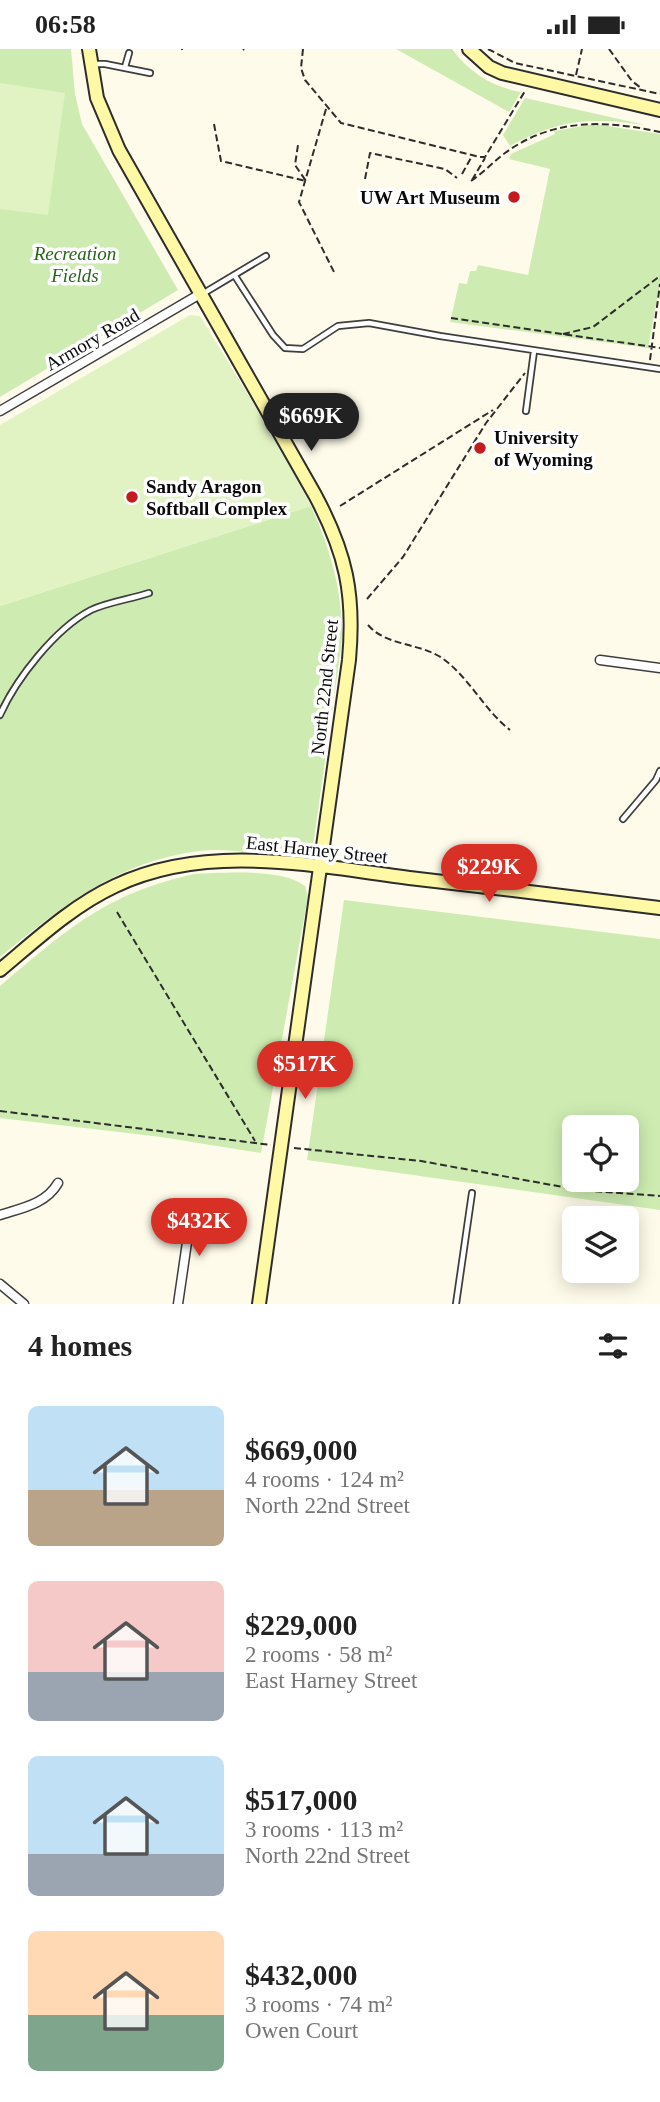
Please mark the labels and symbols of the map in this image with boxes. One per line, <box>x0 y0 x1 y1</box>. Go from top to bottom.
place label: UW Art Museum <box>360 187 500 208</box>
marker: UW Art Museum <box>506 189 522 205</box>
park label: Recreation Fields <box>33 243 116 286</box>
street label: Armory Road <box>42 304 143 375</box>
pin: $669K <box>262 393 360 453</box>
place label: University of Wyoming <box>494 427 593 470</box>
marker: University of Wyoming <box>472 440 488 456</box>
place label: Sandy Aragon Softball Complex <box>146 476 287 519</box>
marker: Sandy Aragon Softball Complex <box>124 489 140 505</box>
street label: North 22nd Street <box>307 618 342 756</box>
street label: East Harney Street <box>245 832 390 867</box>
pin: $229K <box>440 845 538 904</box>
pin: $517K <box>256 1041 354 1101</box>
pin: $432K <box>150 1199 248 1258</box>

